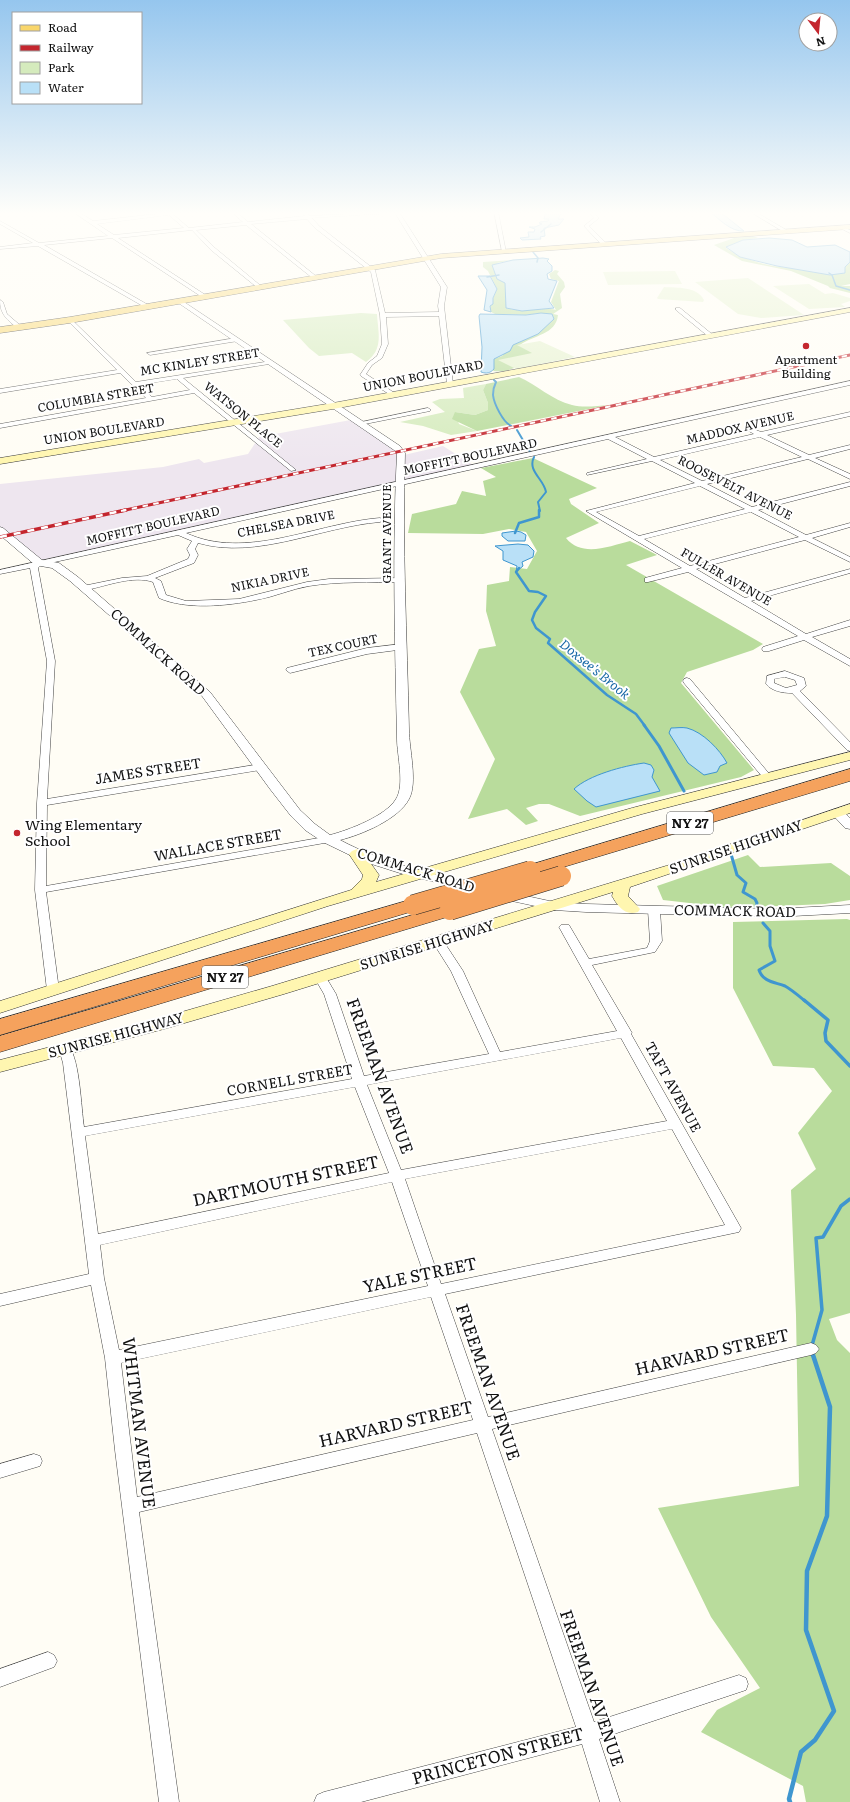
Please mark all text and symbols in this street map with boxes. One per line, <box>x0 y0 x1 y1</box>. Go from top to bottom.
legend <box>12 12 142 104</box>
north arrow <box>798 12 838 52</box>
text: Road <box>48 18 78 36</box>
text: N <box>814 34 828 52</box>
text: Railway <box>48 38 94 56</box>
text: Park <box>48 58 75 76</box>
text: Water <box>48 78 84 96</box>
marker: Apartment Building <box>801 341 811 351</box>
street label: MC KINLEY STREET <box>139 343 261 379</box>
place label: Apartment Building <box>775 350 838 382</box>
street label: UNION BOULEVARD <box>361 355 484 396</box>
street label: WATSON PLACE <box>201 377 287 452</box>
street label: COLUMBIA STREET <box>36 378 156 416</box>
street label: MADDOX AVENUE <box>684 406 796 448</box>
street label: UNION BOULEVARD <box>42 412 166 448</box>
street label: MOFFITT BOULEVARD <box>401 433 539 479</box>
street label: ROOSEVELT AVENUE <box>675 450 796 524</box>
street label: GRANT AVENUE <box>377 484 395 584</box>
street label: MOFFITT BOULEVARD <box>84 501 221 549</box>
street label: CHELSEA DRIVE <box>236 505 336 541</box>
street label: FULLER AVENUE <box>678 543 776 610</box>
street label: NIKIA DRIVE <box>229 562 311 596</box>
street label: COMMACK ROAD <box>107 603 211 700</box>
street label: TEX COURT <box>306 629 380 661</box>
water label: Doxsee's Brook <box>556 634 635 704</box>
street label: JAMES STREET <box>93 752 203 788</box>
road number: NY 27 <box>667 812 713 834</box>
place label: Wing Elementary School <box>25 814 143 850</box>
street label: SUNRISE HIGHWAY <box>666 814 805 878</box>
street label: WALLACE STREET <box>152 823 283 865</box>
marker: Wing Elementary School <box>12 828 22 838</box>
street label: COMMACK ROAD <box>355 842 478 897</box>
street label: COMMACK ROAD <box>674 899 796 921</box>
street label: SUNRISE HIGHWAY <box>357 914 496 974</box>
road number: NY 27 <box>202 966 248 988</box>
street label: FREEMAN AVENUE <box>342 994 421 1157</box>
street label: SUNRISE HIGHWAY <box>46 1006 186 1062</box>
street label: TAFT AVENUE <box>641 1038 707 1136</box>
street label: CORNELL STREET <box>225 1058 355 1100</box>
street label: DARTMOUTH STREET <box>190 1148 381 1212</box>
street label: YALE STREET <box>360 1249 479 1298</box>
street label: FREEMAN AVENUE <box>451 1300 528 1463</box>
street label: HARVARD STREET <box>632 1321 791 1380</box>
street label: WHITMAN AVENUE <box>118 1336 163 1510</box>
street label: HARVARD STREET <box>316 1393 475 1452</box>
street label: FREEMAN AVENUE <box>555 1606 632 1769</box>
street label: PRINCETON STREET <box>409 1720 586 1790</box>

